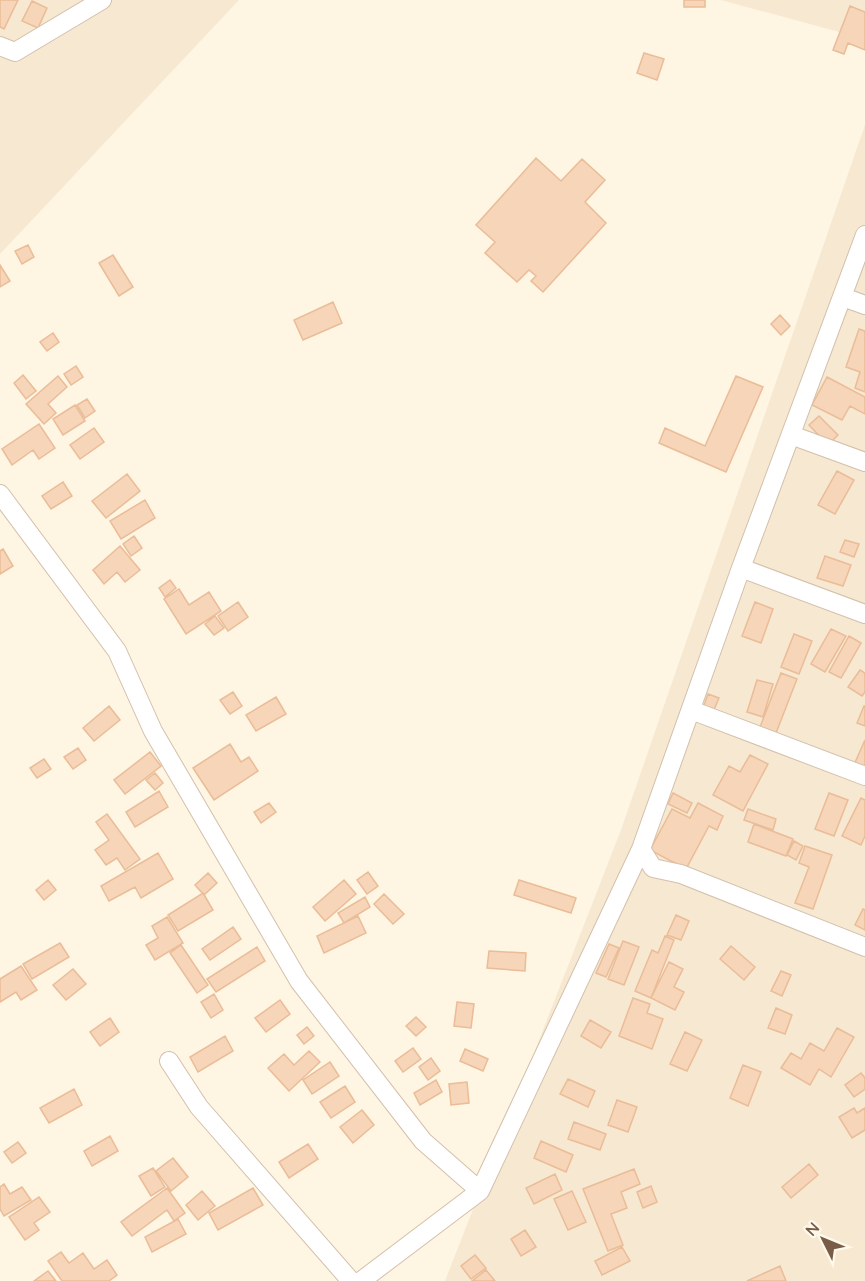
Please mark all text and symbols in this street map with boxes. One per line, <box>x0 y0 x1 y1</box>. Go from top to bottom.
north arrow <box>793 1209 853 1269</box>
text: N <box>801 1218 823 1240</box>

